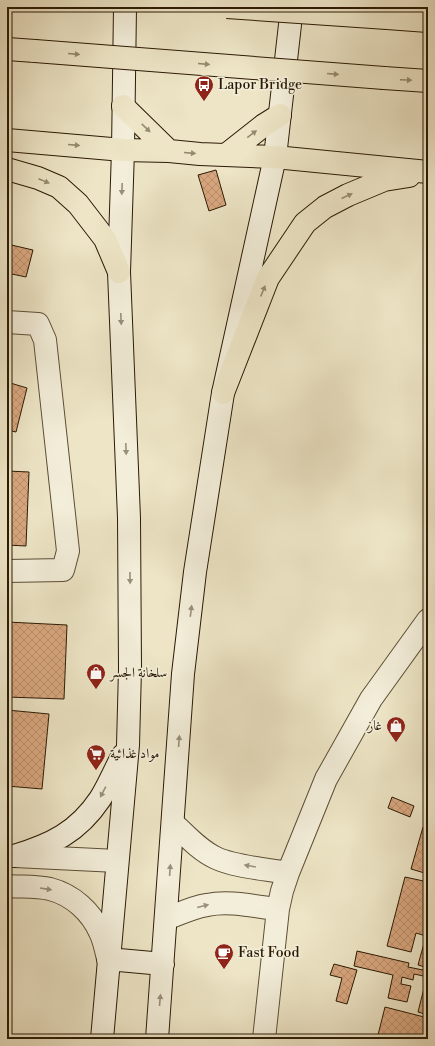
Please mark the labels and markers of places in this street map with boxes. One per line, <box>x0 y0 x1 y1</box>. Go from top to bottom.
bus stop icon: Lapor Bridge <box>193 74 215 102</box>
place label: Lapor Bridge <box>218 76 302 94</box>
shop icon: سلخانة الجسر <box>85 662 107 690</box>
place label: سلخانة الجسر <box>108 664 167 682</box>
shop icon: غاز <box>385 715 407 743</box>
place label: غاز <box>366 717 382 735</box>
supermarket icon: مواد غذائية <box>85 743 107 771</box>
place label: مواد غذائية <box>110 745 159 763</box>
cafe icon: Fast Food <box>213 942 235 970</box>
place label: Fast Food <box>238 944 299 962</box>

